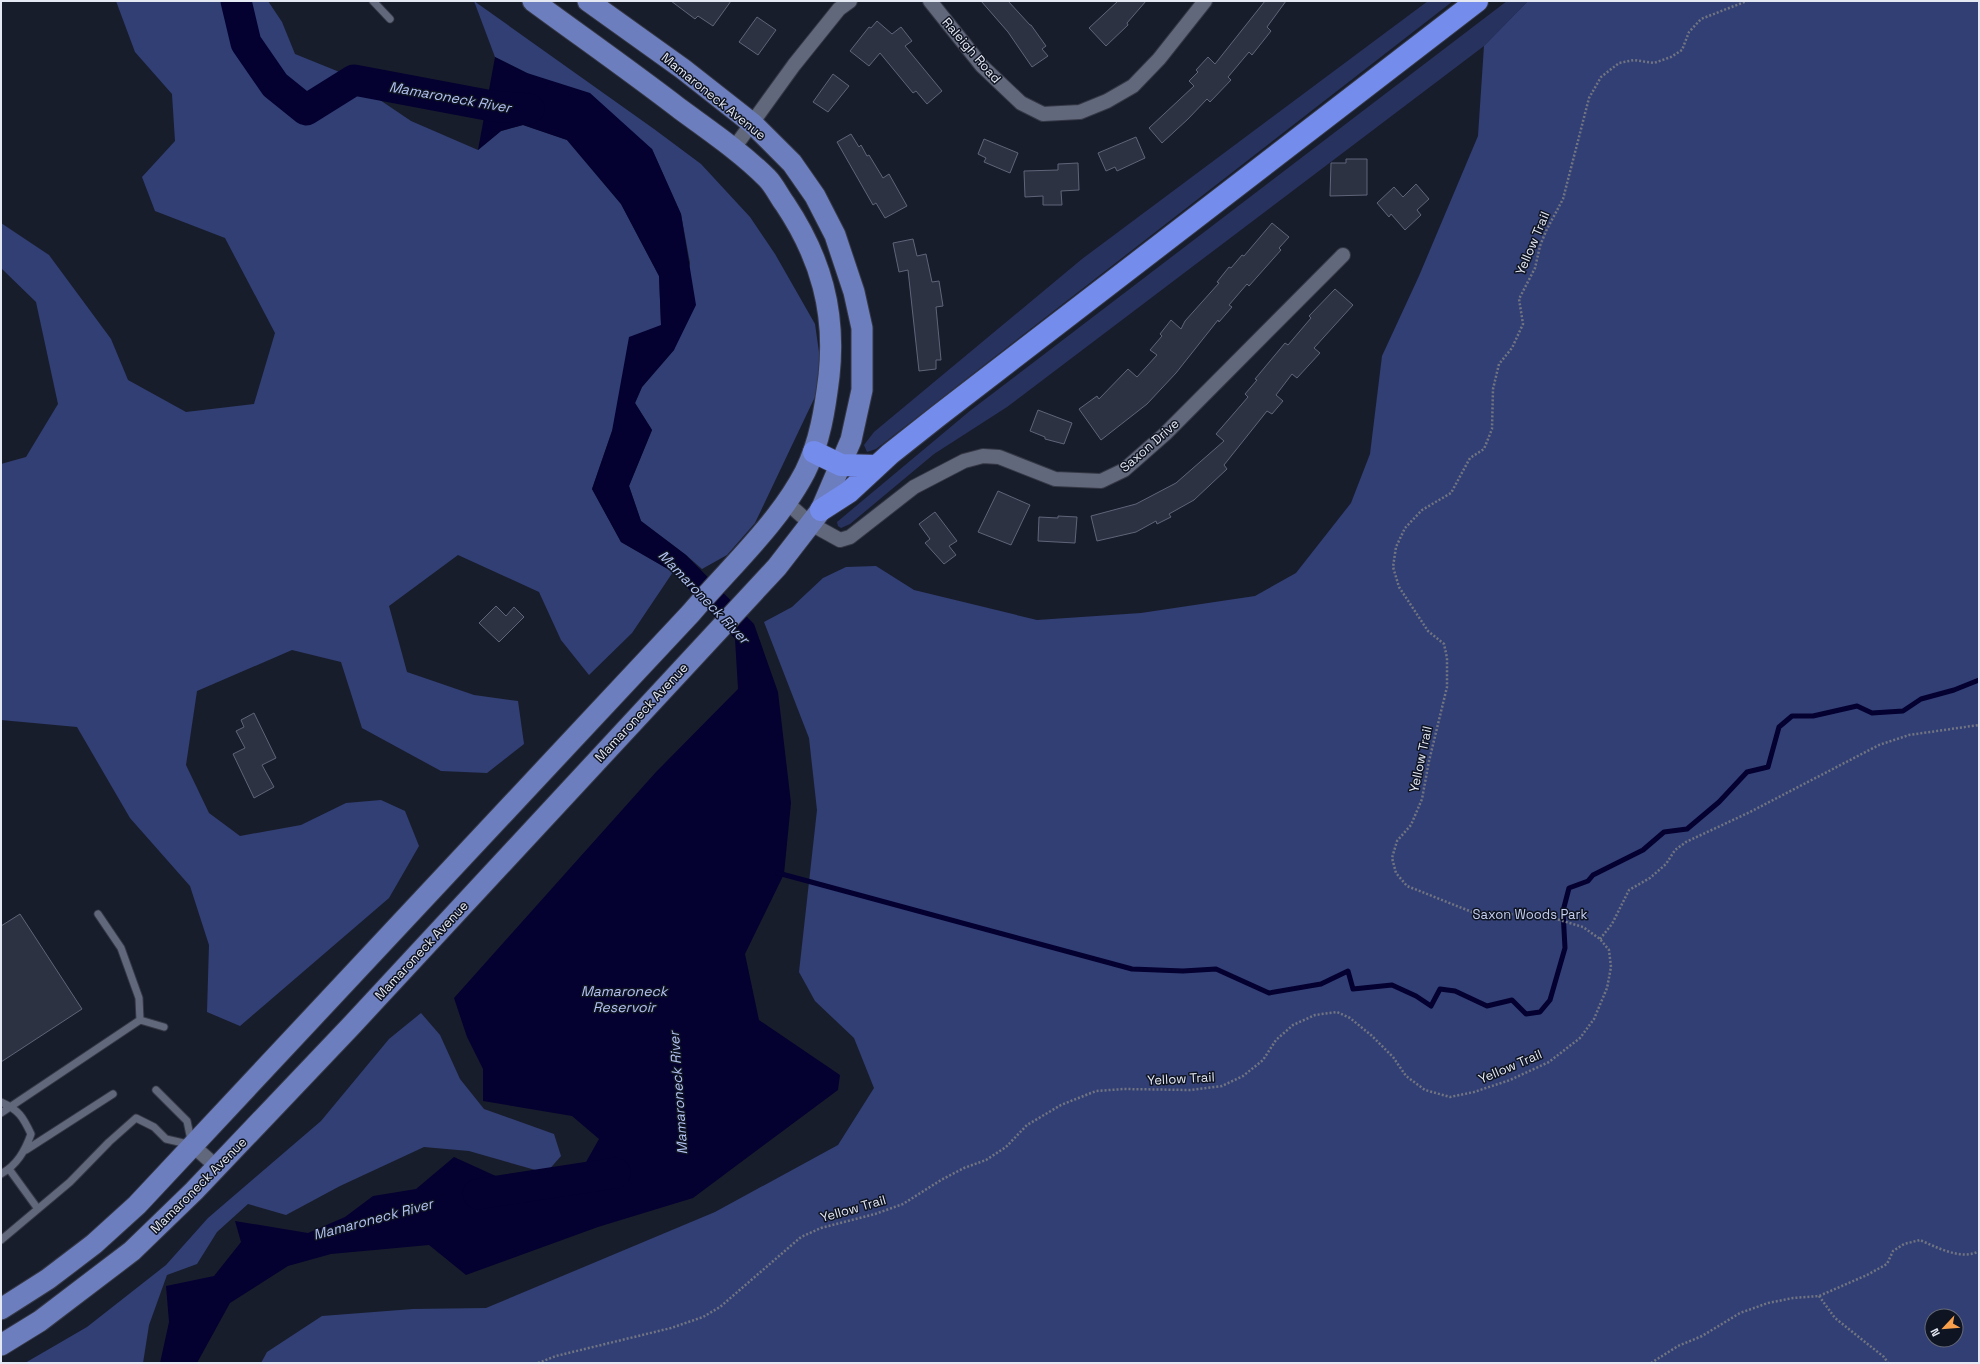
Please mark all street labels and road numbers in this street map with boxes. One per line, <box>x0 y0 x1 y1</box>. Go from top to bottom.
street label: Raleigh Road <box>939 14 1005 87</box>
street label: Mamaroneck Avenue <box>658 49 769 144</box>
street label: Yellow Trail <box>1511 209 1553 278</box>
street label: Saxon Drive <box>1116 415 1183 476</box>
street label: Mamaroneck Avenue <box>591 659 692 766</box>
street label: Yellow Trail <box>1405 724 1436 794</box>
street label: Mamaroneck Avenue <box>371 897 472 1004</box>
street label: Yellow Trail <box>1476 1045 1545 1087</box>
street label: Yellow Trail <box>1147 1068 1215 1089</box>
street label: Mamaroneck Avenue <box>147 1134 250 1237</box>
street label: Yellow Trail <box>818 1191 888 1226</box>

